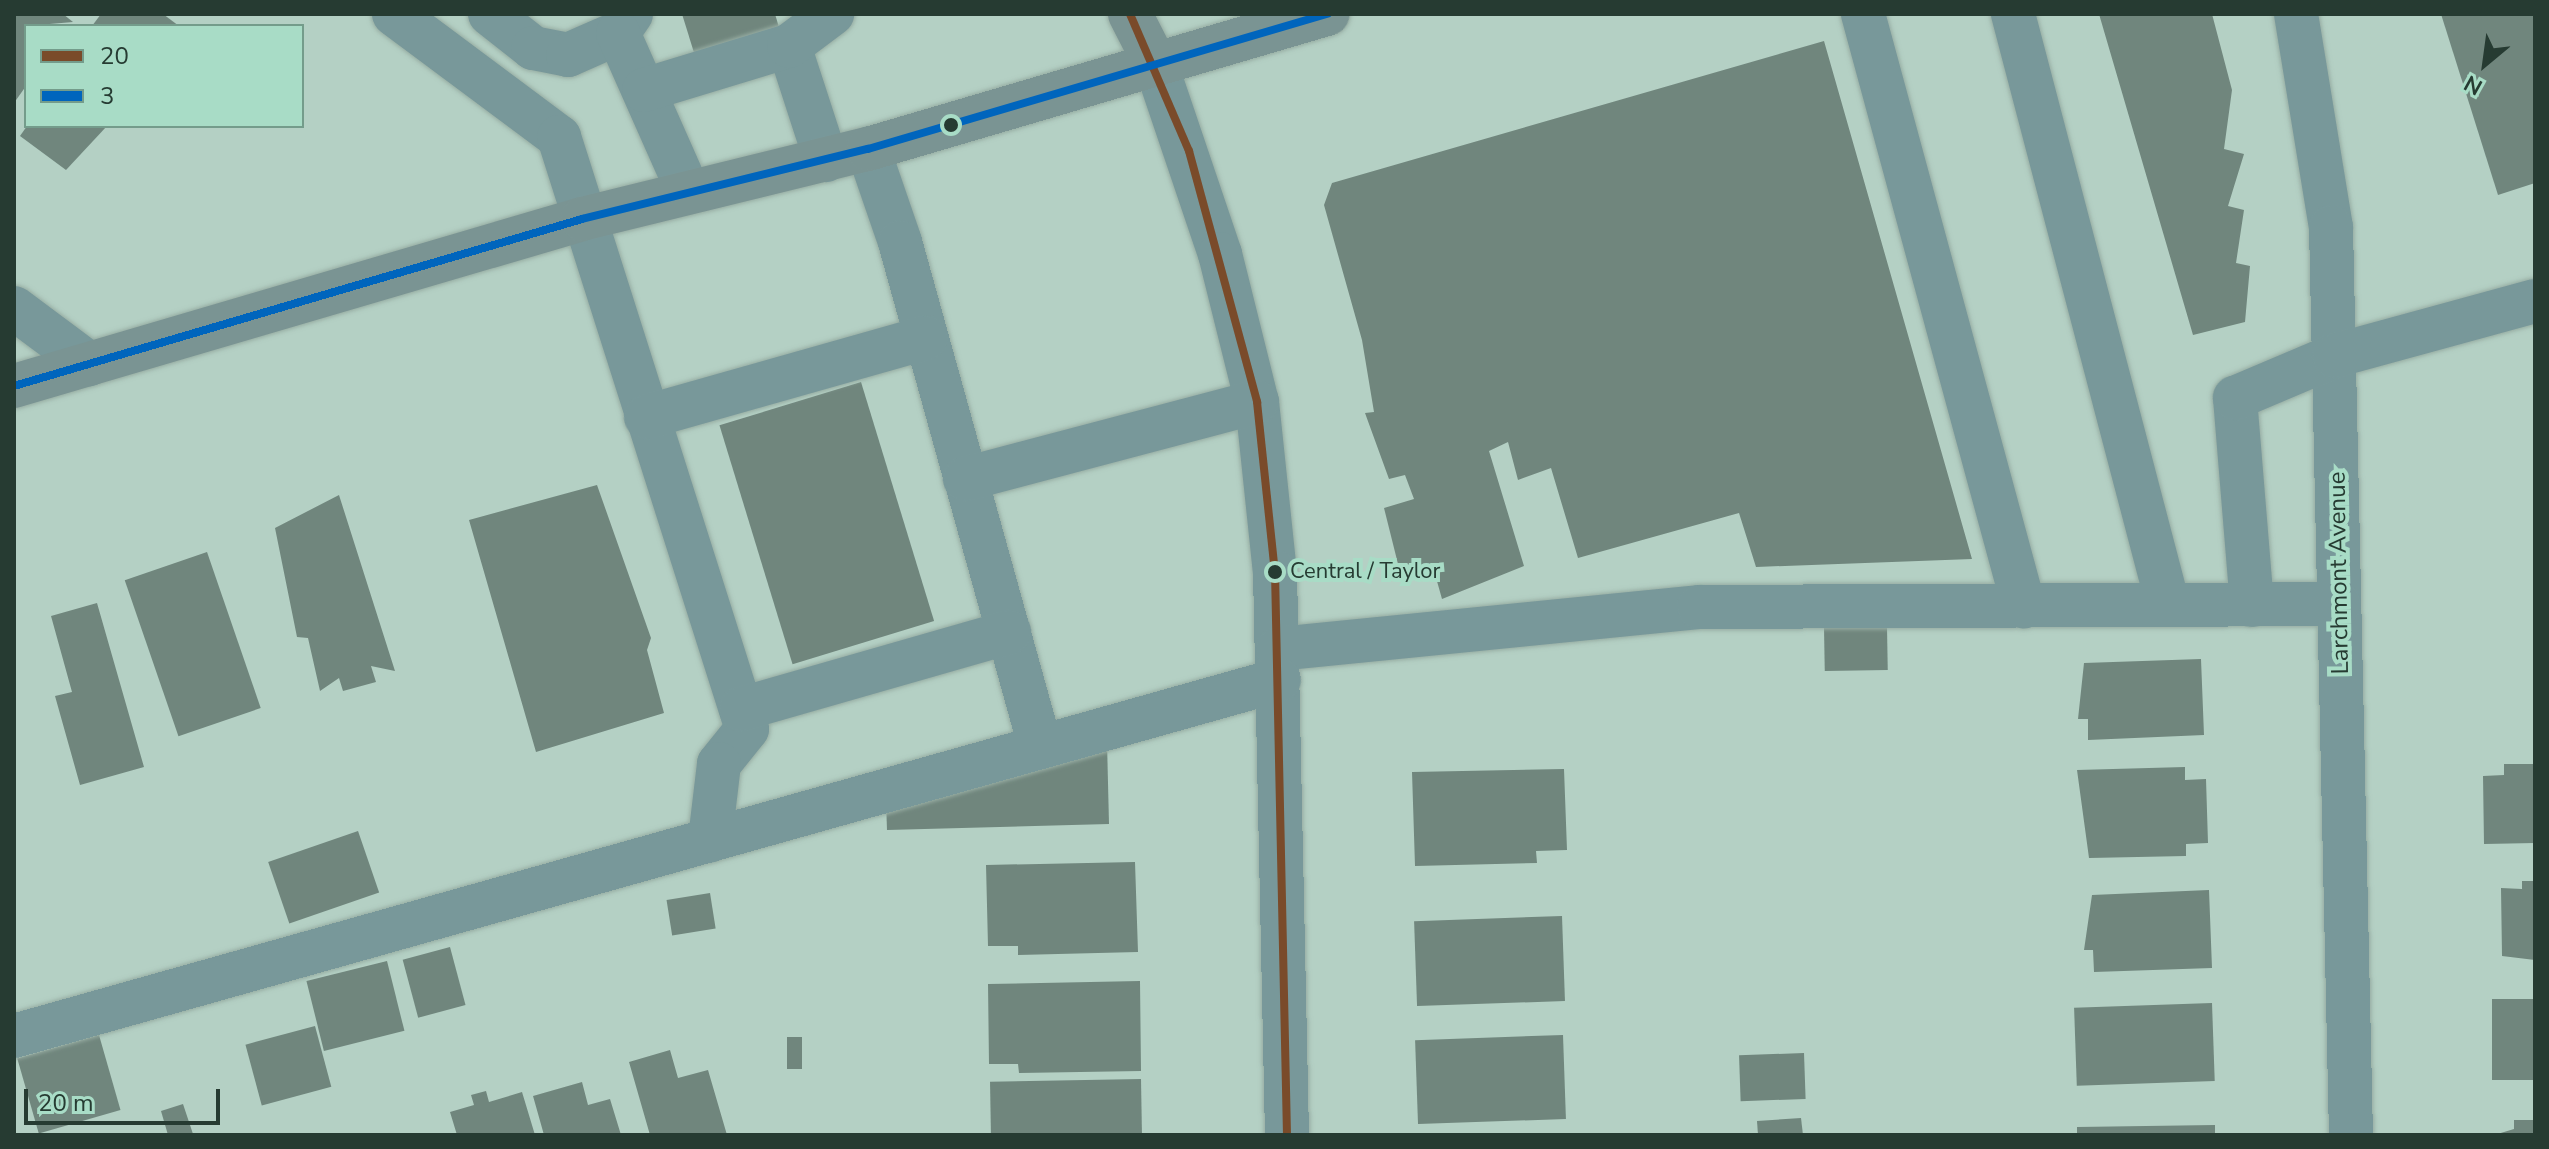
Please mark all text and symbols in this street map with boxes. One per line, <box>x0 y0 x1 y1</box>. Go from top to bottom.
legend <box>24 24 304 128</box>
north arrow <box>2445 24 2525 104</box>
text: 20 <box>100 40 129 72</box>
text: N <box>2459 68 2488 102</box>
text: 3 <box>100 80 114 112</box>
unlabelled marker <box>943 117 959 133</box>
street label: Larchmont Avenue <box>2323 471 2355 675</box>
place label: Central / Taylor <box>1290 559 1440 585</box>
marker: Central / Taylor <box>1267 564 1283 580</box>
scale bar <box>28 1073 224 1123</box>
text: 20 m <box>38 1087 94 1119</box>

